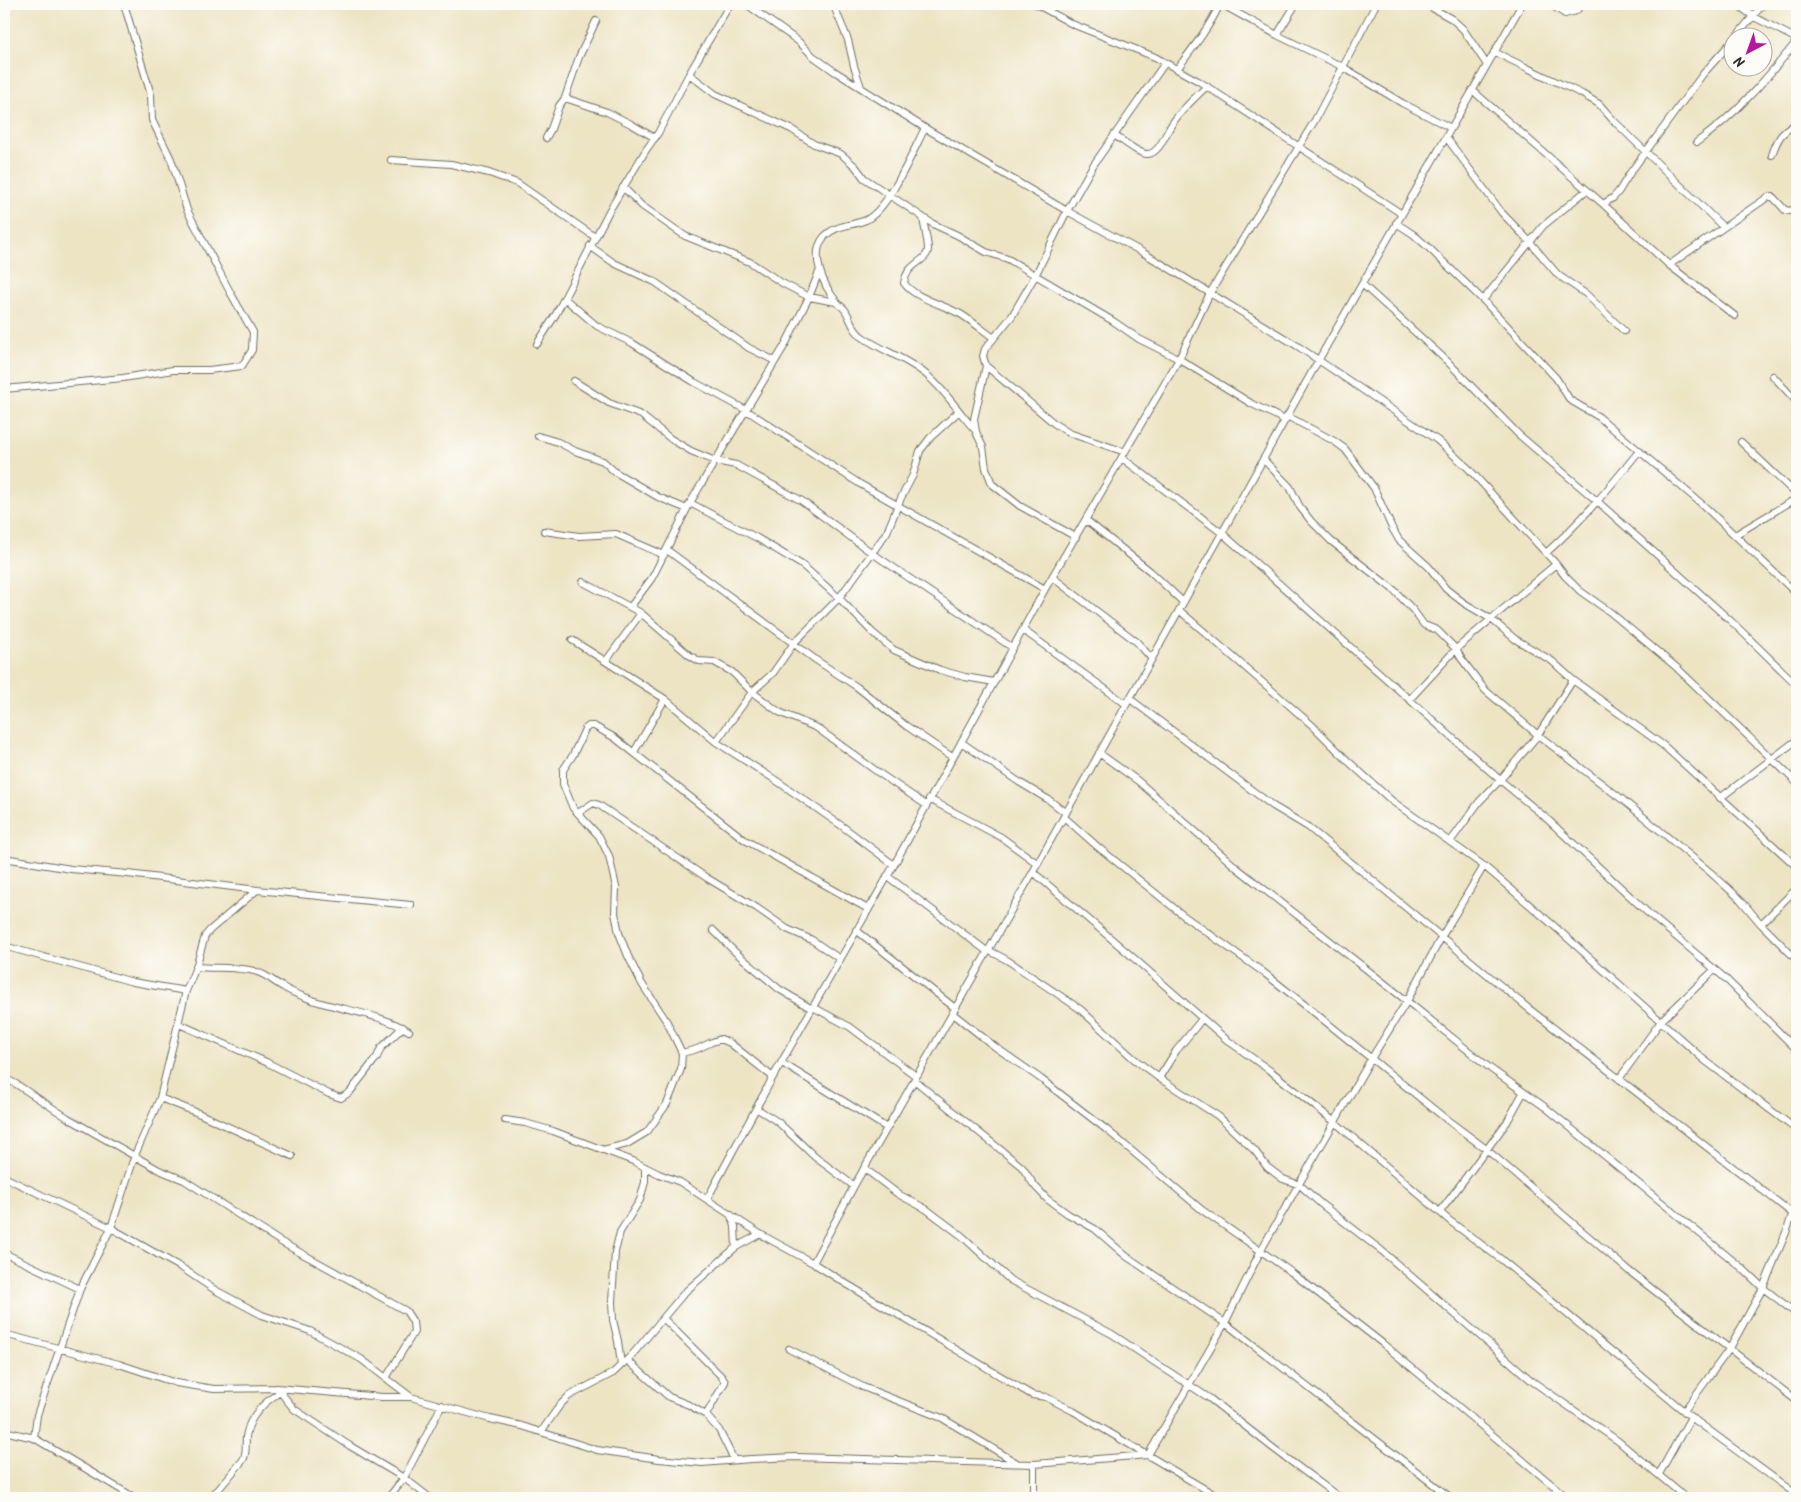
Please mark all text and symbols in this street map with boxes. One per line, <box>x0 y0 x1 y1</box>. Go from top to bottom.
north arrow <box>1724 28 1774 78</box>
text: N <box>1729 50 1751 72</box>

